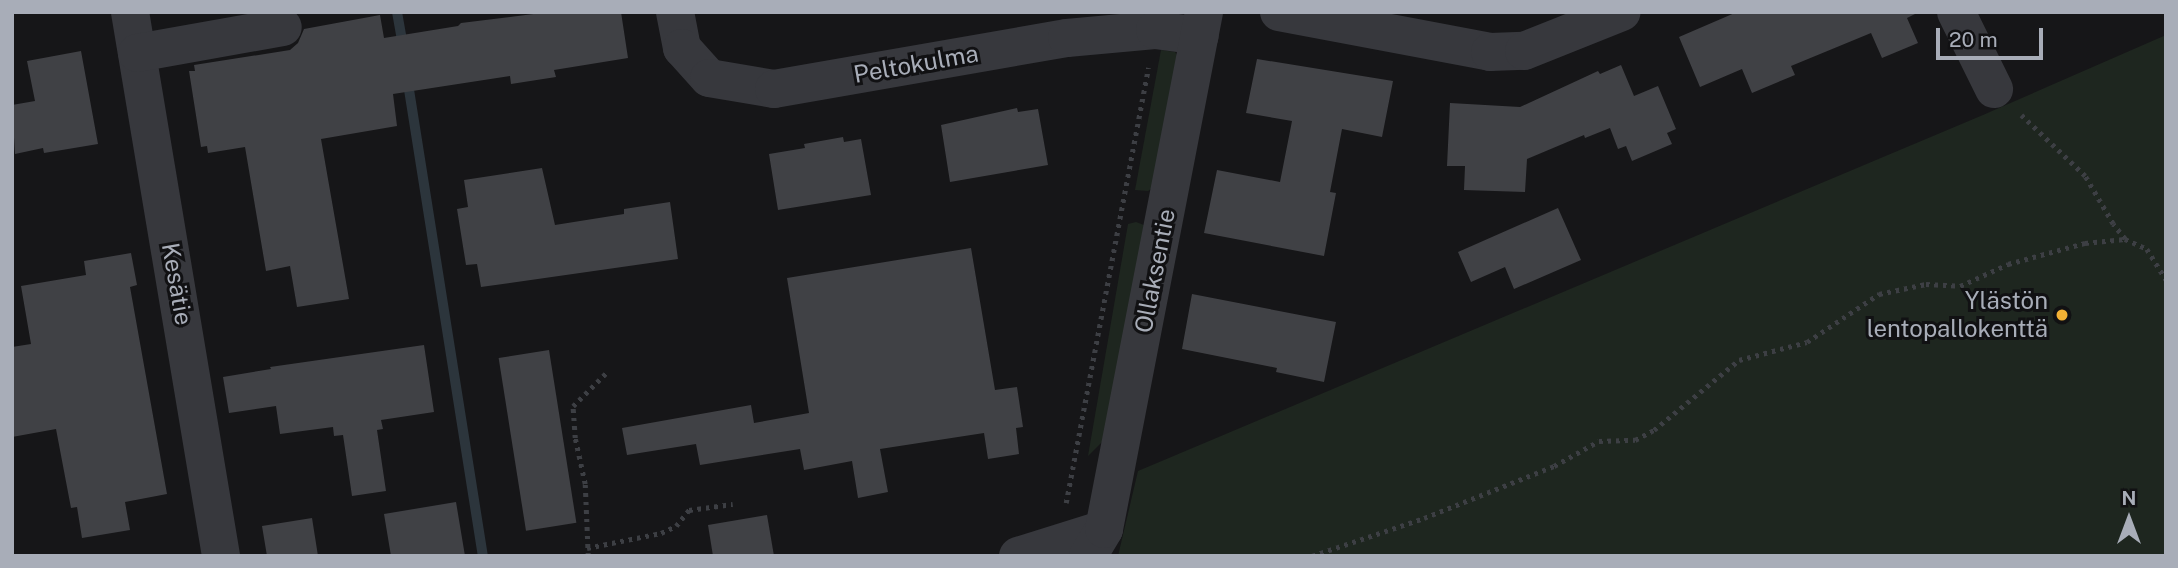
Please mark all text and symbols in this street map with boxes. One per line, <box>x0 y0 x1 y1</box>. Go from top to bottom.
scale bar <box>1940 14 2047 58</box>
text: 20 m <box>1949 27 1998 52</box>
street label: Peltokulma <box>851 39 981 89</box>
street label: Ollaksentie <box>1129 206 1181 336</box>
street label: Kesätie <box>156 241 198 327</box>
place label: Ylästön lentopallokenttä <box>1867 287 2048 343</box>
marker: Ylästön lentopallokenttä <box>2054 307 2070 323</box>
north arrow <box>2094 484 2164 554</box>
text: N <box>2122 487 2136 509</box>

